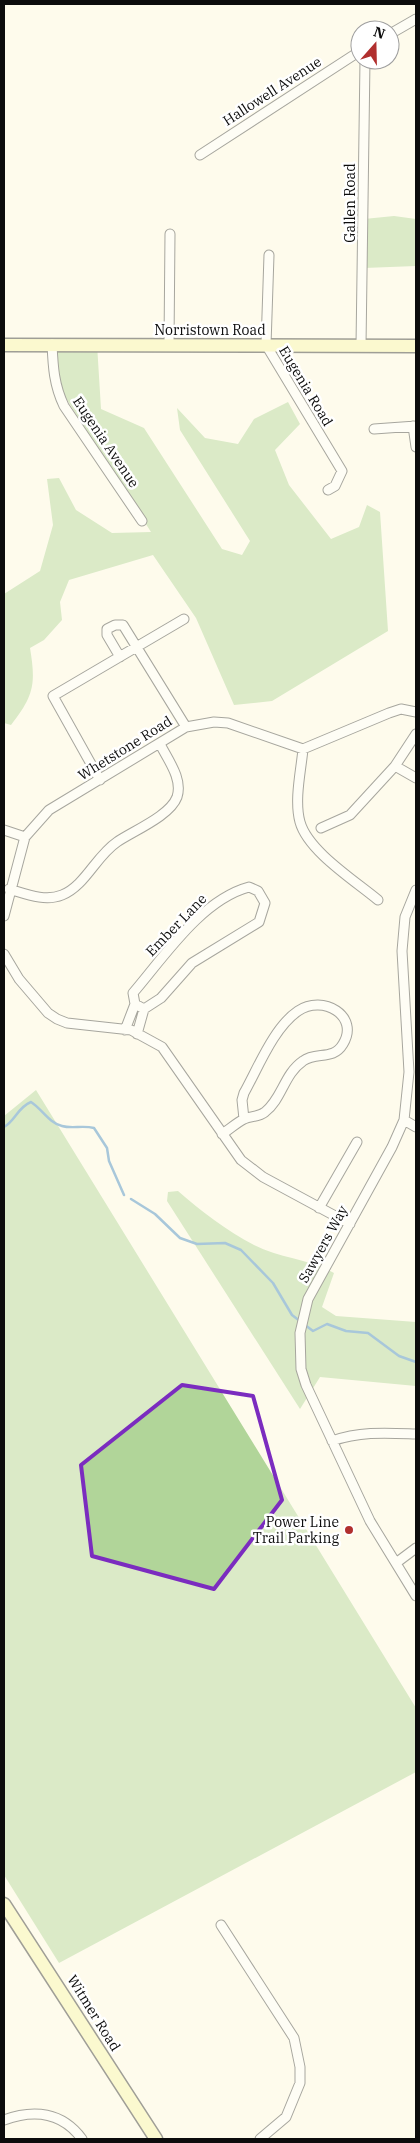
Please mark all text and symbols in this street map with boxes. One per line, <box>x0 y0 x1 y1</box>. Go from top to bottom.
north arrow <box>350 20 400 70</box>
text: N <box>371 22 388 43</box>
street label: Hallowell Avenue <box>219 52 325 130</box>
street label: Gallen Road <box>341 163 359 243</box>
street label: Norristown Road <box>154 321 266 339</box>
street label: Eugenia Road <box>275 343 337 430</box>
street label: Eugenia Avenue <box>69 393 143 491</box>
street label: Whetstone Road <box>75 712 176 784</box>
street label: Ember Lane <box>142 890 210 960</box>
street label: Sawyers Way <box>294 1202 352 1286</box>
place label: Power Line Trail Parking <box>253 1513 339 1547</box>
marker: Power Line Trail Parking <box>343 1524 355 1536</box>
street label: Witmer Road <box>63 1972 125 2055</box>

